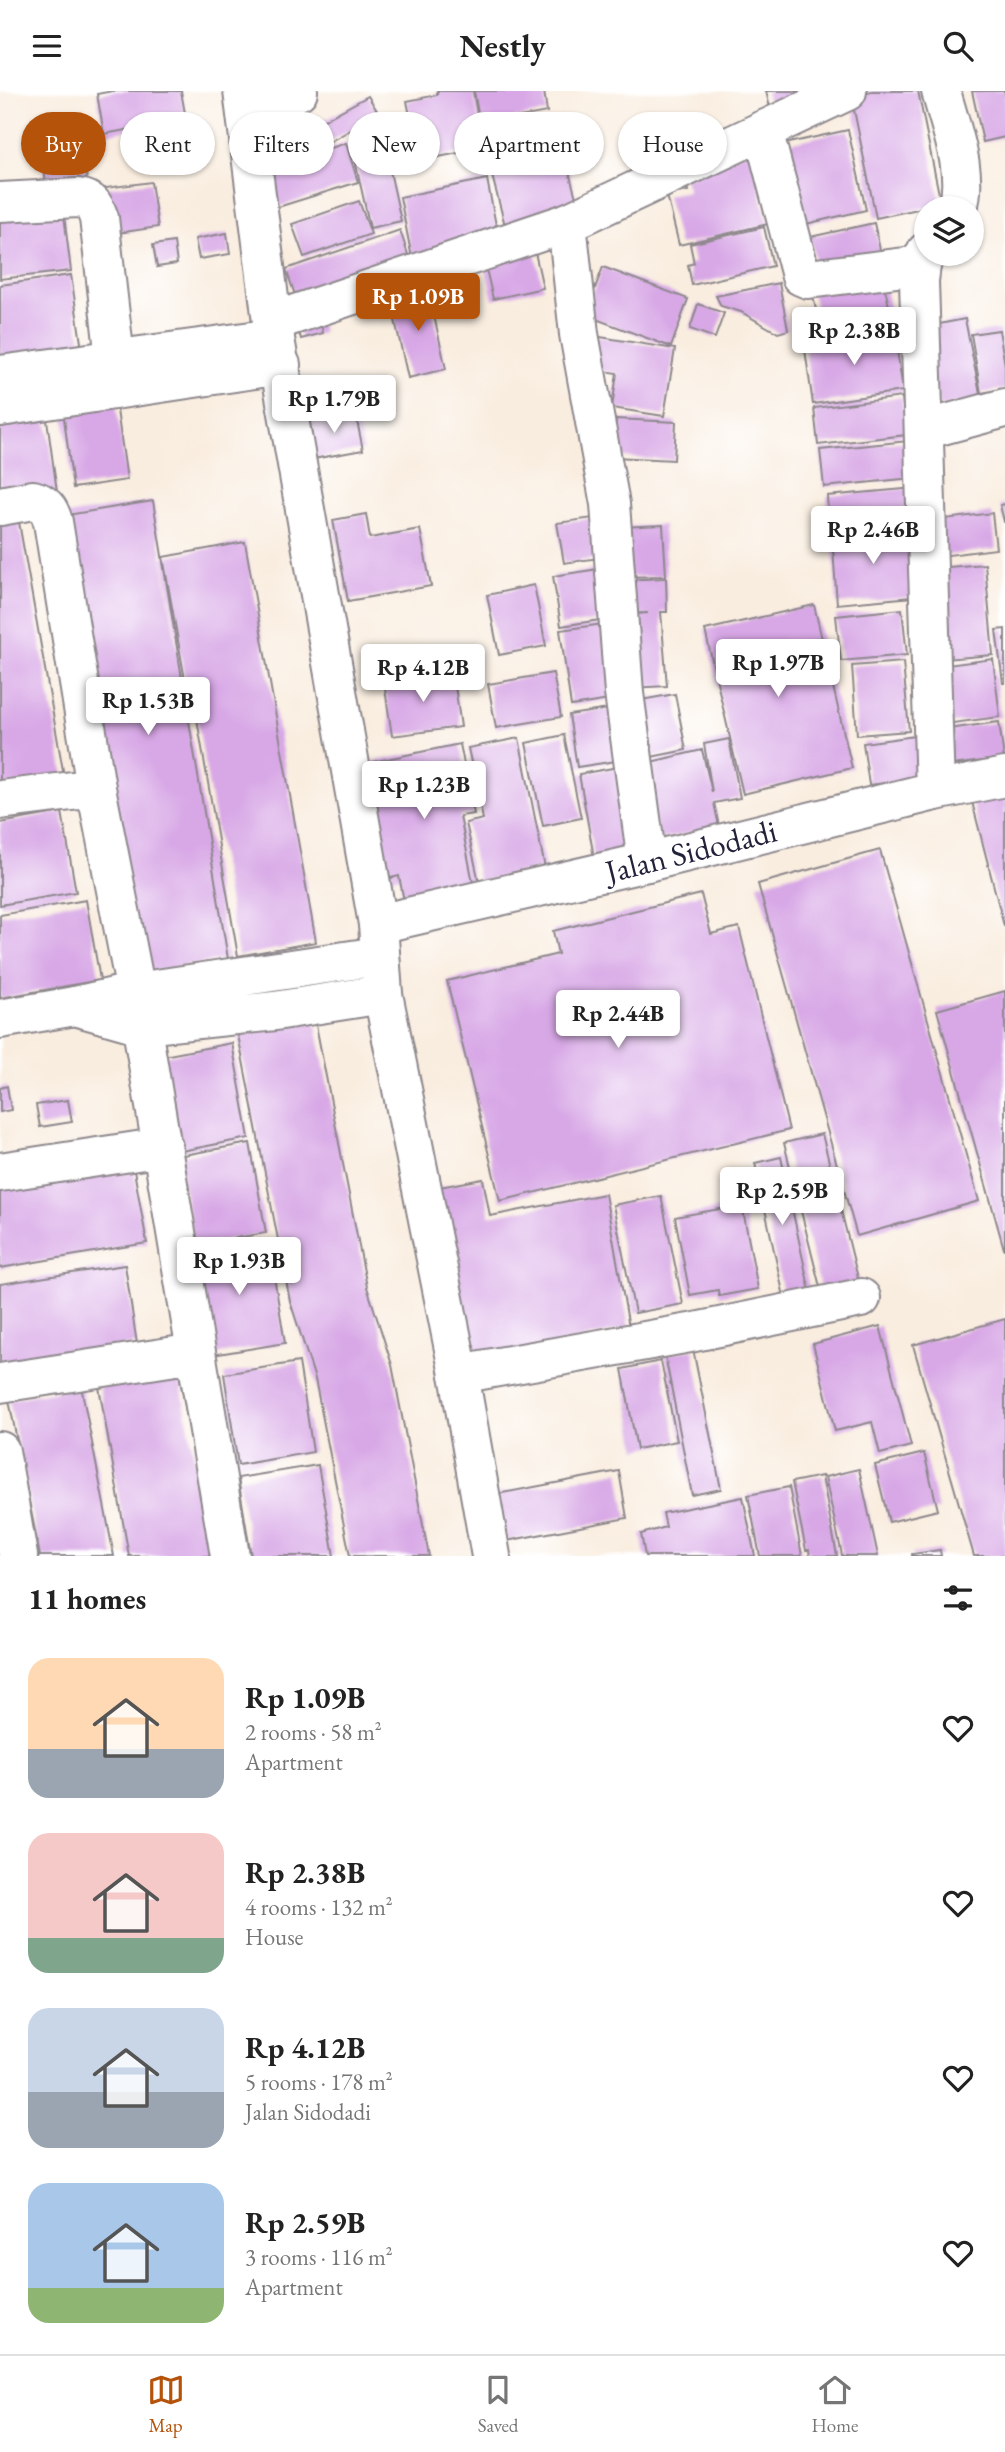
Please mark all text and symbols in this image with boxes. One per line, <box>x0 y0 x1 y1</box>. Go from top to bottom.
text: Nestly <box>459 25 546 67</box>
icon: menu <box>28 27 66 65</box>
icon: search <box>939 27 977 65</box>
chip: Buy <box>21 112 106 175</box>
chip: Rent <box>120 112 215 175</box>
chip: Filters <box>229 112 334 175</box>
chip: New <box>348 112 440 175</box>
chip: Apartment <box>454 112 604 175</box>
chip: House <box>618 112 727 175</box>
map controls <box>914 196 984 266</box>
button: layers <box>914 196 984 266</box>
pin: Rp 1.09B <box>346 273 490 333</box>
text: Rp 1.09B <box>372 281 464 311</box>
pin: Rp 2.38B <box>782 307 926 367</box>
text: Rp 2.38B <box>808 315 900 345</box>
pin: Rp 1.79B <box>262 375 406 435</box>
text: Rp 1.79B <box>288 383 380 413</box>
pin: Rp 2.46B <box>801 507 945 566</box>
text: Rp 2.46B <box>827 514 919 544</box>
pin: Rp 1.97B <box>706 639 850 699</box>
pin: Rp 4.12B <box>351 645 495 704</box>
text: Rp 1.97B <box>732 647 824 677</box>
text: Rp 4.12B <box>377 652 469 682</box>
pin: Rp 1.53B <box>76 677 220 737</box>
text: Rp 1.53B <box>102 685 194 715</box>
pin: Rp 1.23B <box>352 761 496 821</box>
text: Rp 1.23B <box>378 769 470 799</box>
street label: Jalan Sidodadi <box>598 809 781 893</box>
pin: Rp 2.44B <box>546 991 690 1050</box>
text: Rp 2.44B <box>572 998 664 1028</box>
pin: Rp 2.59B <box>710 1167 854 1227</box>
text: Rp 2.59B <box>736 1175 828 1205</box>
pin: Rp 1.93B <box>167 1237 311 1297</box>
text: Rp 1.93B <box>193 1245 285 1275</box>
text: 11 homes <box>28 1579 146 1618</box>
icon: filters <box>939 1579 977 1617</box>
text: Rp 1.09B <box>245 1678 365 1717</box>
icon: home <box>84 1686 168 1770</box>
icon: heart <box>939 1709 977 1747</box>
text: 2 rooms · 58 m² <box>245 1717 382 1747</box>
text: Apartment <box>245 1747 343 1777</box>
text: Rp 2.38B <box>245 1853 365 1892</box>
icon: home <box>84 1861 168 1945</box>
icon: heart <box>939 1884 977 1922</box>
text: 4 rooms · 132 m² <box>245 1892 393 1922</box>
text: House <box>245 1922 304 1952</box>
text: Rp 4.12B <box>245 2028 365 2067</box>
icon: home <box>84 2036 168 2120</box>
icon: heart <box>939 2059 977 2097</box>
text: 5 rooms · 178 m² <box>245 2067 393 2097</box>
text: Jalan Sidodadi <box>245 2097 371 2127</box>
text: Rp 2.59B <box>245 2203 365 2242</box>
icon: home <box>84 2211 168 2295</box>
icon: heart <box>939 2234 977 2272</box>
text: 3 rooms · 116 m² <box>245 2242 393 2272</box>
text: Apartment <box>245 2272 343 2302</box>
tab: Map <box>147 2371 185 2438</box>
tab: Saved <box>478 2371 518 2438</box>
tab: Home <box>811 2371 858 2438</box>

